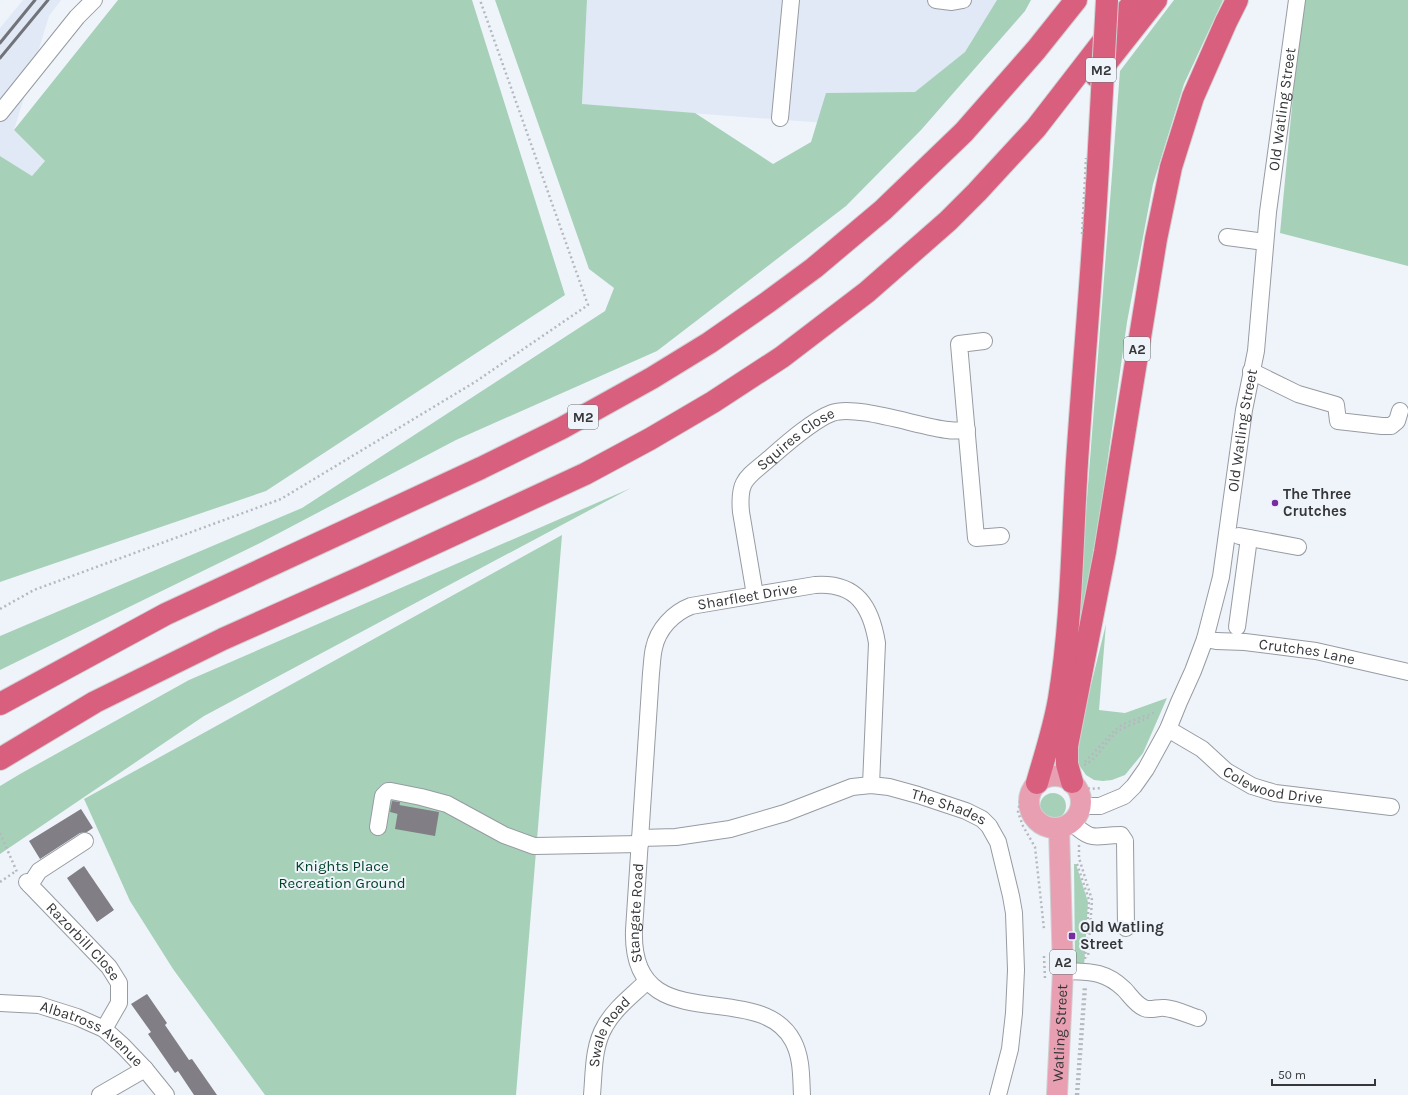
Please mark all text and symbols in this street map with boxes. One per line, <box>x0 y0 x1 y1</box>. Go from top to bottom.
street label: Old Watling Street <box>1265 46 1299 172</box>
road number: M2 <box>1086 58 1116 82</box>
road number: A2 <box>1124 337 1150 361</box>
street label: Old Watling Street <box>1224 367 1261 493</box>
street label: Squires Close <box>753 404 837 474</box>
road number: M2 <box>568 405 598 429</box>
place label: The Three Crutches <box>1283 485 1351 520</box>
marker: The Three Crutches <box>1270 498 1280 508</box>
street label: Sharfleet Drive <box>696 579 798 614</box>
street label: Crutches Lane <box>1258 635 1357 669</box>
street label: Colewood Drive <box>1220 762 1324 808</box>
street label: The Shades <box>909 785 989 829</box>
park label: Knights Place Recreation Ground <box>278 857 406 892</box>
street label: Stangate Road <box>625 862 647 965</box>
street label: Razorbill Close <box>42 899 124 984</box>
place label: Old Watling Street <box>1080 918 1164 953</box>
marker: Old Watling Street <box>1067 931 1077 941</box>
road number: A2 <box>1050 950 1076 974</box>
street label: Watling Street <box>1049 983 1071 1082</box>
street label: Swale Road <box>585 993 634 1068</box>
street label: Albatross Avenue <box>38 997 147 1070</box>
scale bar <box>1272 1061 1375 1087</box>
text: 50 m <box>1278 1068 1306 1082</box>

